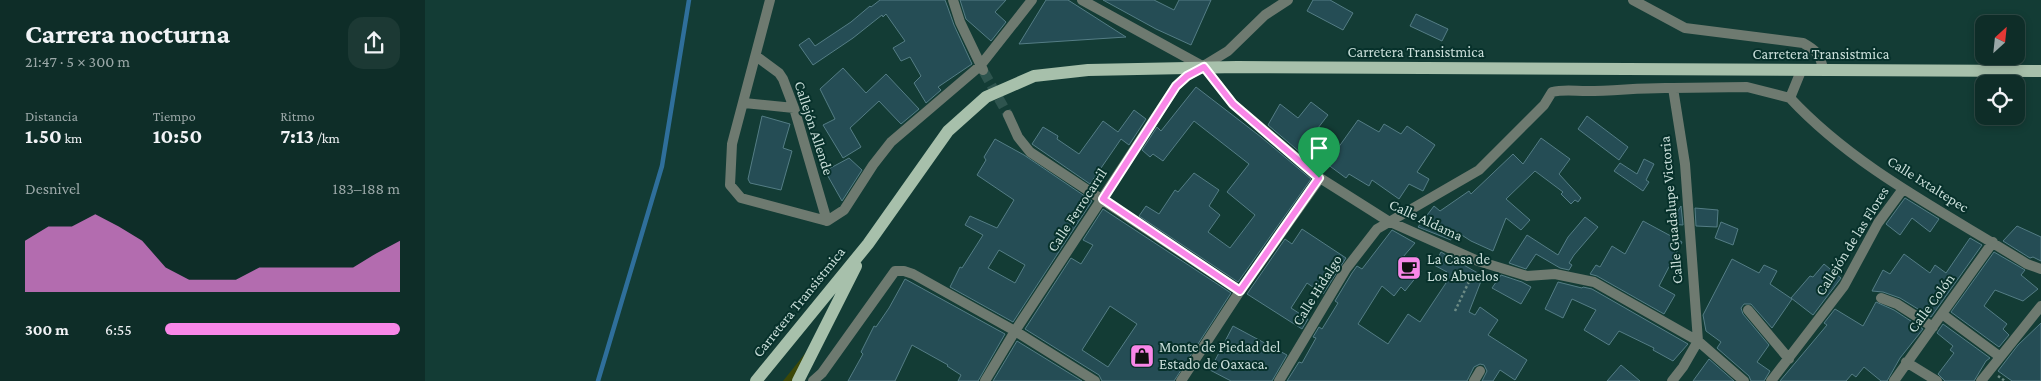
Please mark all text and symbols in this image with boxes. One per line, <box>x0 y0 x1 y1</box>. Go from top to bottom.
north arrow <box>1975 15 2025 65</box>
map controls <box>1975 15 2025 125</box>
button: share <box>348 17 400 69</box>
text: Carrera nocturna <box>25 18 230 49</box>
street label: Carretera Transistmica <box>1348 44 1485 60</box>
street label: Carretera Transistmica <box>1753 46 1890 62</box>
text: 21:47 · 5 × 300 m <box>25 53 130 70</box>
button: locate <box>1975 75 2025 125</box>
street label: Callejón Allende <box>790 79 837 178</box>
text: Distancia <box>25 108 78 124</box>
text: Tiempo <box>153 108 196 124</box>
text: Ritmo <box>280 108 315 124</box>
text: 1.50 <box>25 124 62 148</box>
text: 10:50 <box>153 124 202 148</box>
text: 7:13 <box>280 124 314 148</box>
pin <box>1298 127 1340 178</box>
text: km <box>62 130 82 146</box>
text: /km <box>314 130 340 146</box>
icon: arrive <box>1305 134 1333 162</box>
street label: Calle Guadalupe Victoria <box>1657 135 1686 285</box>
street label: Calle Ixtaltepec <box>1884 153 1972 217</box>
street label: Calle Ferrocarril <box>1044 165 1110 255</box>
text: Desnivel <box>25 180 80 197</box>
text: 183–188 m <box>333 180 400 197</box>
street label: Callejón de las Flores <box>1812 184 1893 299</box>
street label: Calle Aldama <box>1387 196 1465 244</box>
street label: Carretera Transistmica <box>750 244 848 360</box>
place label: La Casa de Los Abuelos <box>1427 251 1499 284</box>
street label: Calle Hidalgo <box>1289 252 1346 329</box>
cafe icon: La Casa de Los Abuelos <box>1396 255 1422 281</box>
street label: Calle Colón <box>1904 271 1958 335</box>
text: 300 m <box>25 321 69 338</box>
text: 6:55 <box>105 321 132 338</box>
place label: Monte de Piedad del Estado de Oaxaca. <box>1159 339 1281 372</box>
shop icon: Monte de Piedad del Estado de Oaxaca. <box>1129 343 1155 369</box>

